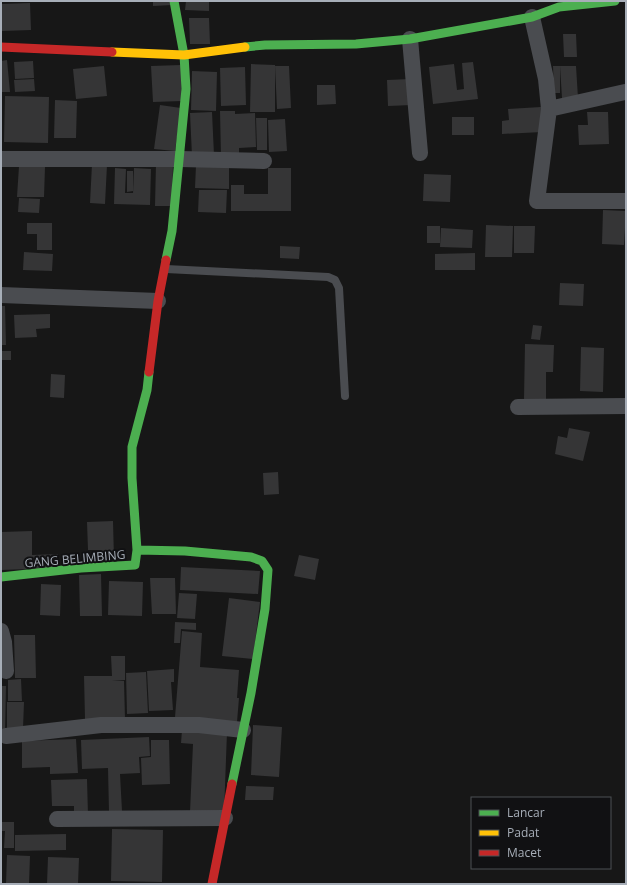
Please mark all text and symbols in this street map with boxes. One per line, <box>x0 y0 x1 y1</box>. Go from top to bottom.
street label: GANG BELIMBING <box>24 546 126 571</box>
legend <box>471 797 611 869</box>
text: Lancar <box>507 804 545 821</box>
text: Padat <box>507 824 539 841</box>
text: Macet <box>507 844 541 861</box>

